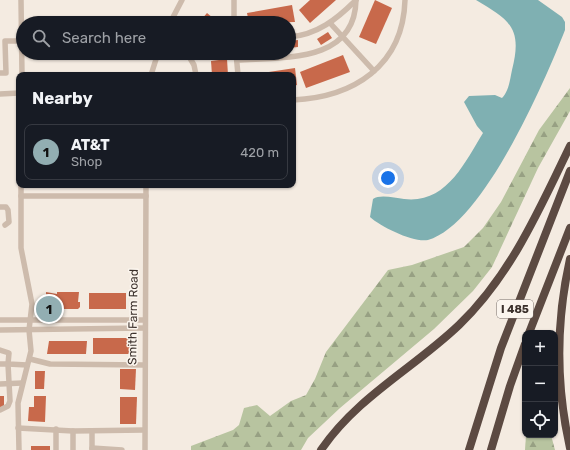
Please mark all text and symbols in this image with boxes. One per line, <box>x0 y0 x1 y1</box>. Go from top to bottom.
search box <box>16 16 296 60</box>
icon: search <box>30 27 52 49</box>
text: Search here <box>62 29 146 47</box>
text: Nearby <box>32 88 93 108</box>
text: AT&T <box>71 136 110 154</box>
text: 1 <box>43 145 49 160</box>
text: 420 m <box>240 145 279 160</box>
text: Shop <box>71 154 102 169</box>
your location <box>378 168 398 188</box>
street label: Smith Farm Road <box>125 269 141 365</box>
pin: 1 <box>36 294 62 324</box>
road number: I 485 <box>497 300 533 318</box>
map controls <box>522 330 558 438</box>
button: + <box>522 330 558 366</box>
button: − <box>522 366 558 402</box>
button: locate <box>522 402 558 438</box>

